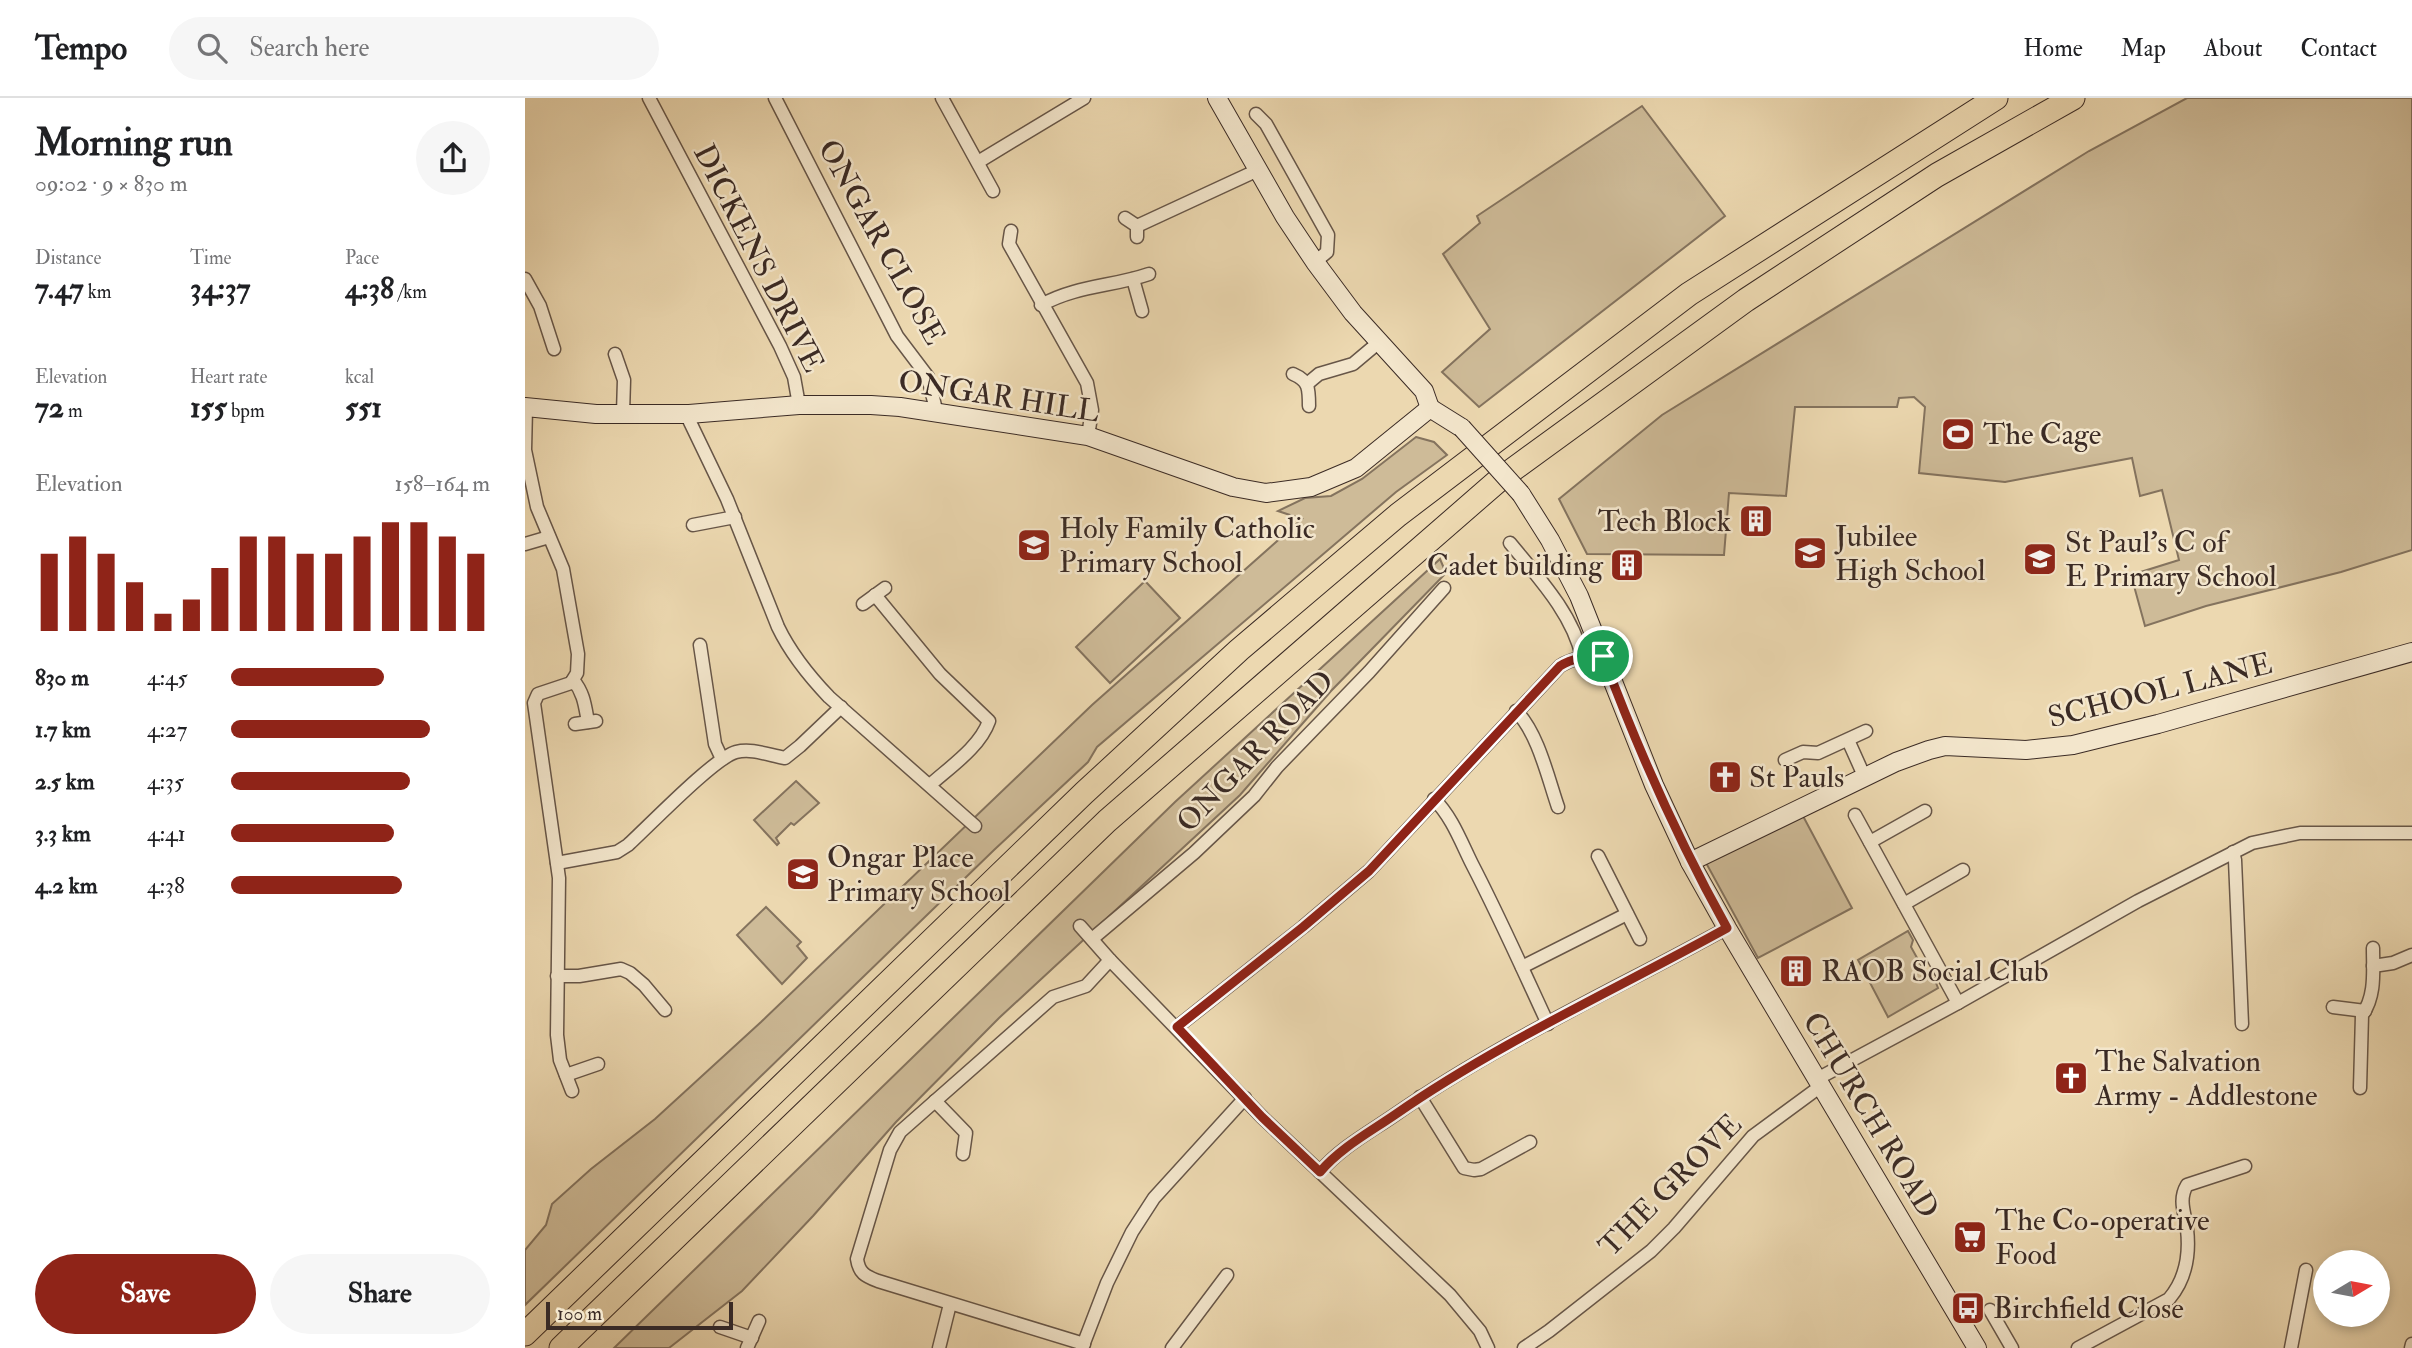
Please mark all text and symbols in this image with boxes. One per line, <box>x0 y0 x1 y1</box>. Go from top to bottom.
search box <box>169 17 659 80</box>
text: Tempo <box>35 28 127 69</box>
icon: search <box>193 29 231 67</box>
text: Search here <box>249 32 369 64</box>
text: Home <box>2023 33 2083 64</box>
text: Map <box>2121 33 2166 64</box>
text: About <box>2204 33 2263 64</box>
text: Contact <box>2301 33 2377 64</box>
text: Morning run <box>35 119 233 167</box>
button: share <box>416 121 490 195</box>
street label: ONGAR CLOSE <box>810 133 953 351</box>
street label: DICKENS DRIVE <box>685 138 832 378</box>
text: 09:02 · 9 × 830 m <box>35 169 188 198</box>
text: Distance <box>35 246 101 270</box>
text: Time <box>190 246 232 270</box>
text: Pace <box>345 246 379 270</box>
text: 7.47 <box>35 270 84 307</box>
text: 34:37 <box>190 270 250 307</box>
text: 4:38 <box>345 270 394 307</box>
text: km <box>84 280 111 304</box>
text: /km <box>394 280 427 304</box>
street label: ONGAR HILL <box>896 362 1102 431</box>
text: Elevation <box>35 365 107 389</box>
text: Heart rate <box>190 365 267 389</box>
text: kcal <box>345 365 374 389</box>
text: 72 <box>35 389 64 426</box>
text: 155 <box>190 389 227 426</box>
text: 551 <box>345 389 382 426</box>
text: m <box>64 399 83 423</box>
text: bpm <box>227 399 265 423</box>
sports icon: The Cage <box>1939 415 1977 453</box>
place label: The Cage <box>1983 416 2101 453</box>
text: Elevation <box>35 469 123 498</box>
text: 158–164 m <box>395 469 490 498</box>
building icon: Tech Block <box>1737 502 1775 540</box>
place label: Tech Block <box>1598 503 1731 540</box>
place label: Holy Family Catholic Primary School <box>1059 510 1315 581</box>
place label: Jubilee High School <box>1834 518 1986 589</box>
place label: St Paul's C of E Primary School <box>2065 524 2277 595</box>
school or university icon: Holy Family Catholic Primary School <box>1015 526 1053 564</box>
school or university icon: Jubilee High School <box>1791 534 1829 572</box>
school or university icon: St Paul's C of E Primary School <box>2021 540 2059 578</box>
building icon: Cadet building <box>1608 546 1646 584</box>
place label: Cadet building <box>1427 547 1604 584</box>
pin <box>1573 626 1633 686</box>
icon: arrive <box>1584 637 1622 675</box>
street label: SCHOOL LANE <box>2044 645 2276 736</box>
text: 830 m <box>35 663 89 692</box>
text: 4:45 <box>147 663 188 692</box>
street label: ONGAR ROAD <box>1169 663 1342 840</box>
text: 1.7 km <box>35 715 91 744</box>
text: 4:27 <box>147 715 187 744</box>
church icon: St Pauls <box>1706 758 1744 796</box>
place label: St Pauls <box>1749 759 1844 796</box>
text: 2.5 km <box>35 767 95 796</box>
text: 4:35 <box>147 767 184 796</box>
text: 3.3 km <box>35 819 91 848</box>
text: 4:41 <box>147 819 186 848</box>
place label: Ongar Place Primary School <box>827 839 1011 910</box>
school or university icon: Ongar Place Primary School <box>784 855 822 893</box>
text: 4.2 km <box>35 871 98 900</box>
text: 4:38 <box>147 871 185 900</box>
building icon: RAOB Social Club <box>1777 952 1815 990</box>
place label: RAOB Social Club <box>1821 953 2048 990</box>
street label: CHURCH ROAD <box>1794 1005 1947 1225</box>
place label: The Salvation Army - Addlestone <box>2094 1043 2318 1114</box>
church icon: The Salvation Army - Addlestone <box>2052 1059 2090 1097</box>
street label: THE GROVE <box>1591 1106 1750 1265</box>
place label: The Co-operative Food <box>1995 1202 2209 1273</box>
supermarket icon: The Co-operative Food <box>1951 1218 1989 1256</box>
north arrow <box>2313 1250 2391 1326</box>
map controls <box>2313 1250 2390 1327</box>
button: Save <box>35 1254 256 1334</box>
button: Share <box>270 1254 490 1334</box>
bus stop icon: Birchfield Close <box>1949 1289 1987 1327</box>
place label: Birchfield Close <box>1993 1290 2184 1327</box>
scale bar <box>546 1299 733 1331</box>
text: 100 m <box>557 1302 602 1326</box>

